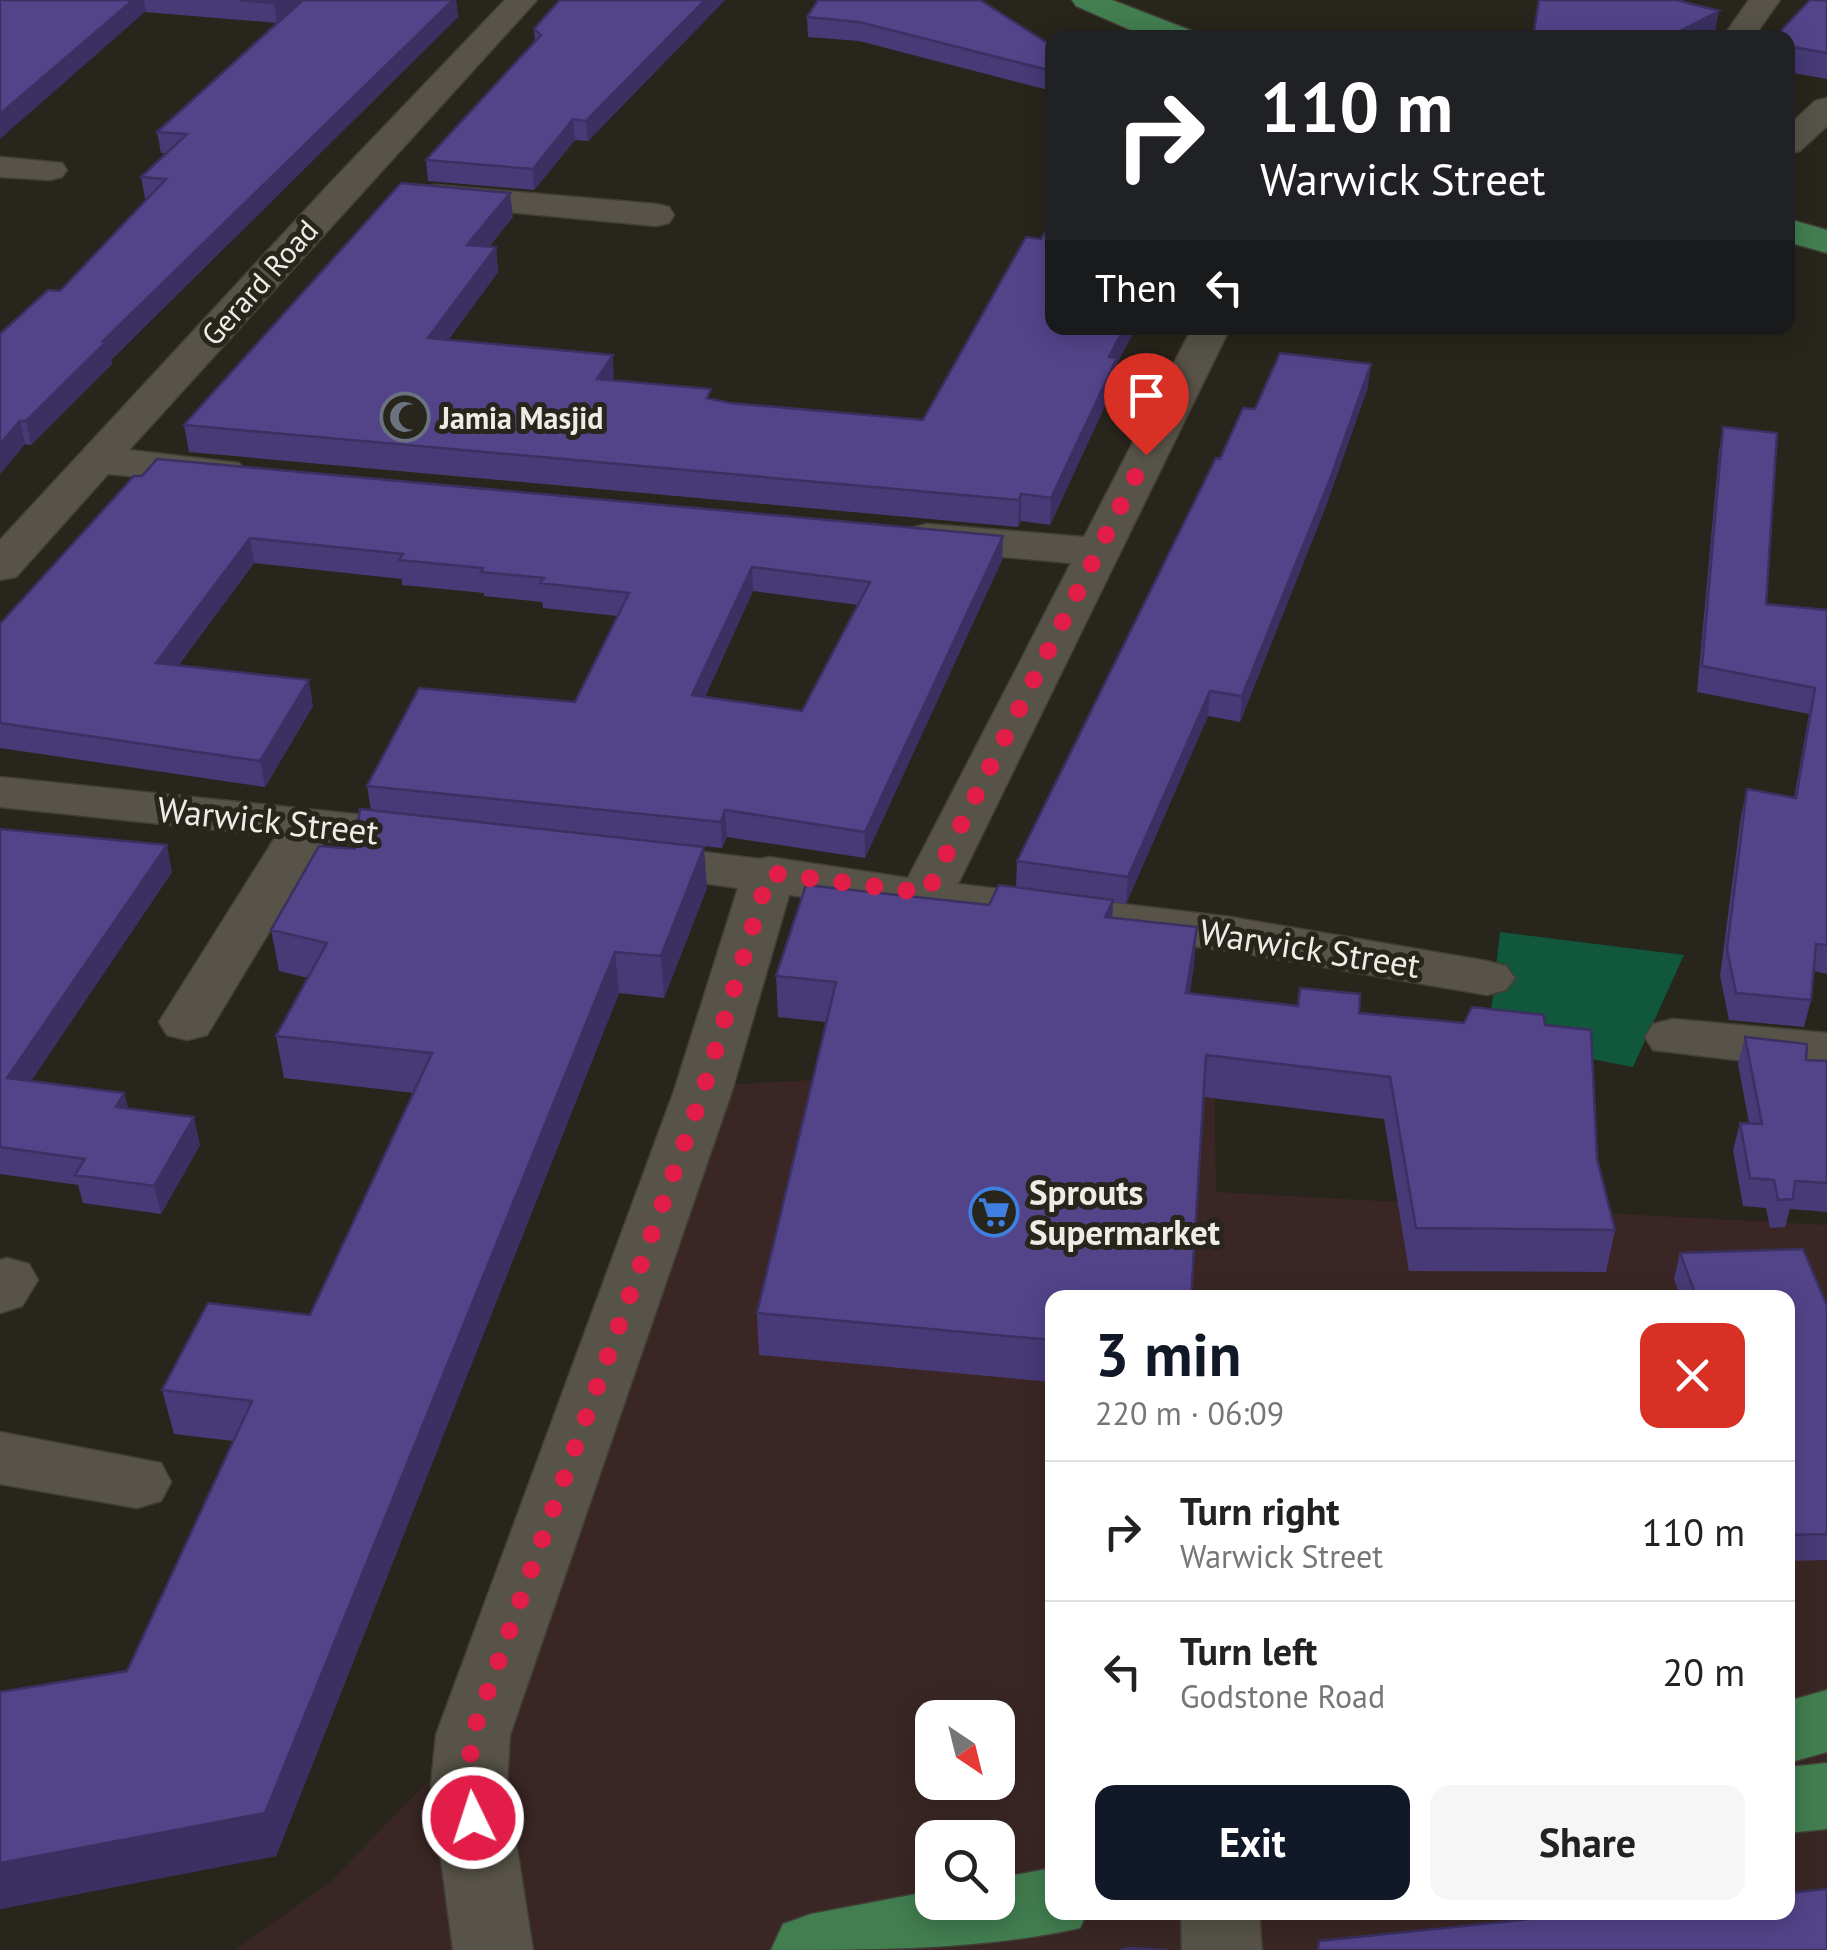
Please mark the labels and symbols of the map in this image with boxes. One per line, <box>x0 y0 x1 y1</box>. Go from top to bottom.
street label: Gerard Road <box>192 211 326 353</box>
pin <box>1104 353 1189 456</box>
mosque icon: Jamia Masjid <box>379 391 431 443</box>
place label: Jamia Masjid <box>439 398 603 437</box>
street label: Warwick Street <box>155 786 381 854</box>
street label: Warwick Street <box>1197 908 1423 988</box>
place label: Sprouts Supermarket <box>1029 1169 1221 1255</box>
supermarket icon: Sprouts Supermarket <box>968 1186 1020 1238</box>
north arrow <box>915 1700 1015 1800</box>
position arrow <box>421 1766 525 1870</box>

